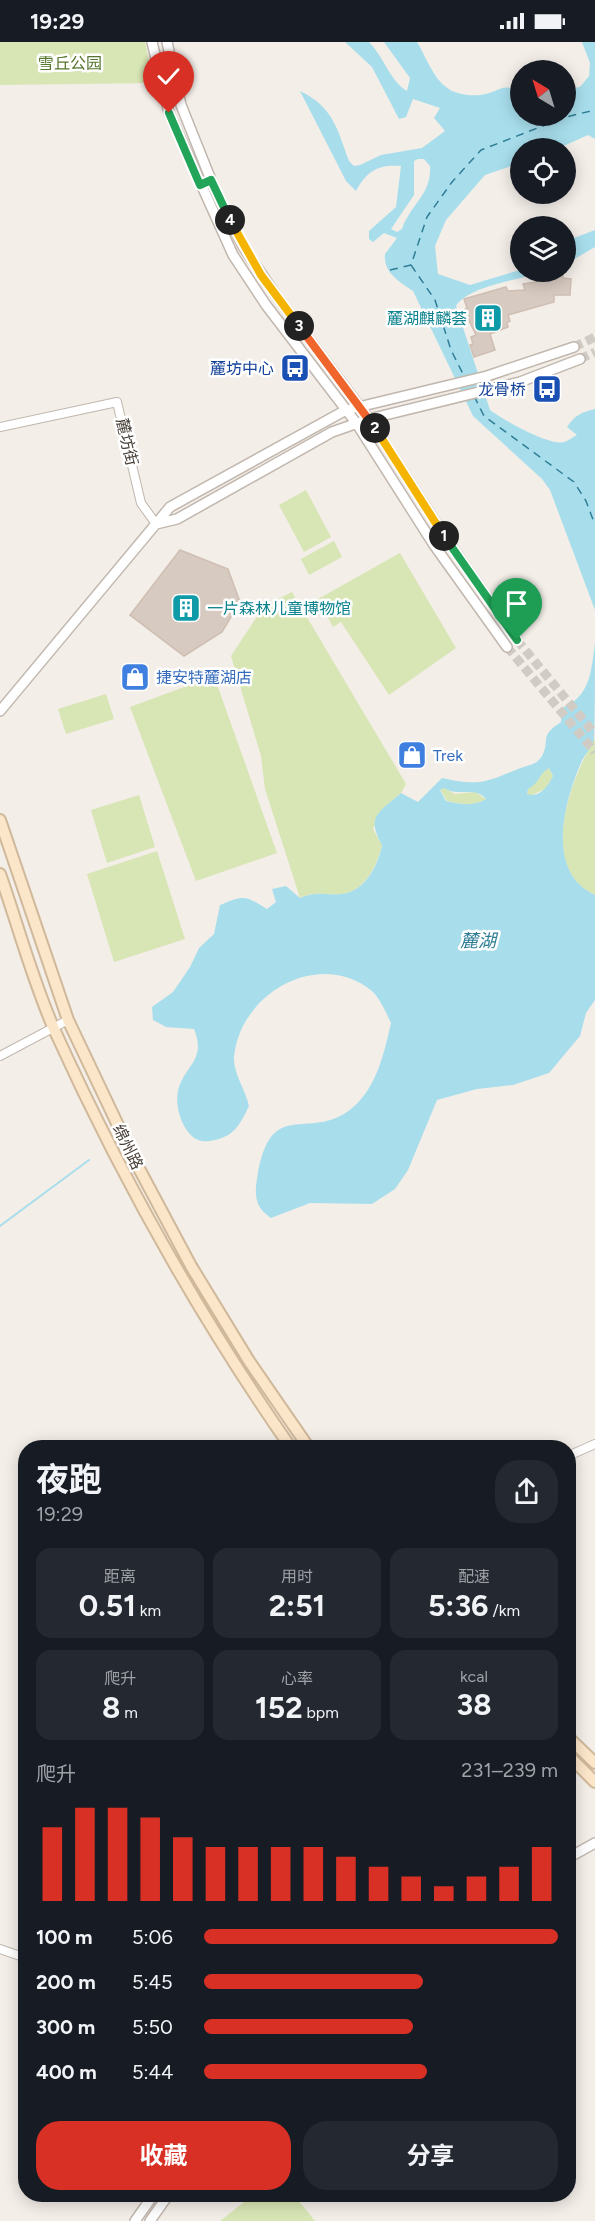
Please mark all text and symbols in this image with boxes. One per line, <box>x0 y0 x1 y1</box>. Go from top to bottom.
text: 19:29 <box>30 8 84 35</box>
pin <box>143 51 194 113</box>
park label: 雪丘公园 <box>38 54 102 73</box>
icon: check <box>152 60 185 93</box>
north arrow <box>510 60 576 126</box>
map controls <box>510 60 576 282</box>
button: locate <box>510 138 576 204</box>
pin: 4 <box>215 205 245 235</box>
text: 4 <box>225 210 235 229</box>
button: layers <box>510 216 576 282</box>
building icon: 麓湖麒麟荟 <box>472 302 504 334</box>
place label: 麓湖麒麟荟 <box>387 309 467 328</box>
pin: 3 <box>284 311 314 341</box>
text: 3 <box>295 316 303 335</box>
bus stop icon: 麓坊中心 <box>279 352 311 384</box>
place label: 麓坊中心 <box>210 359 274 378</box>
bus stop icon: 龙骨桥 <box>531 373 563 405</box>
place label: 龙骨桥 <box>478 380 526 399</box>
pin: 2 <box>360 413 390 443</box>
street label: 麓坊街 <box>112 416 142 468</box>
text: 2 <box>370 418 380 437</box>
pin: 1 <box>429 521 459 551</box>
text: 1 <box>441 526 447 545</box>
pin <box>491 578 542 640</box>
icon: arrive <box>500 587 533 620</box>
building icon: 一片森林儿童博物馆 <box>170 592 202 624</box>
place label: 一片森林儿童博物馆 <box>207 599 351 618</box>
shop icon: 捷安特麓湖店 <box>119 661 151 693</box>
place label: 捷安特麓湖店 <box>156 668 252 687</box>
shop icon: Trek <box>396 739 428 771</box>
place label: Trek <box>433 746 463 765</box>
water label: 麓湖 <box>460 930 499 952</box>
street label: 绵州路 <box>109 1121 147 1173</box>
text: 夜跑 <box>36 1460 102 1499</box>
button: share <box>495 1460 558 1523</box>
text: 19:29 <box>36 1502 83 1526</box>
text: 距离 <box>104 1567 136 1586</box>
text: 用时 <box>281 1567 313 1586</box>
text: 配速 <box>458 1567 490 1586</box>
text: 0.51 <box>79 1587 136 1624</box>
text: 2:51 <box>269 1587 325 1624</box>
text: 5:36 <box>428 1587 488 1624</box>
text: km <box>136 1601 161 1620</box>
text: /km <box>488 1601 520 1620</box>
text: kcal <box>460 1667 488 1686</box>
text: 爬升 <box>104 1669 136 1688</box>
text: 心率 <box>281 1669 313 1688</box>
text: 38 <box>456 1686 492 1723</box>
text: 8 <box>102 1689 120 1726</box>
text: 152 <box>255 1689 303 1726</box>
text: m <box>120 1703 138 1722</box>
text: bpm <box>303 1703 339 1722</box>
text: 231–239 m <box>461 1758 558 1782</box>
text: 爬升 <box>36 1762 76 1786</box>
text: 100 m <box>36 1925 93 1949</box>
text: 5:06 <box>132 1925 173 1949</box>
text: 200 m <box>36 1970 96 1994</box>
text: 5:45 <box>132 1970 172 1994</box>
text: 300 m <box>36 2015 95 2039</box>
text: 5:50 <box>132 2015 173 2039</box>
text: 400 m <box>36 2060 97 2084</box>
text: 5:44 <box>132 2060 173 2084</box>
button: 收藏 <box>36 2121 291 2190</box>
button: 分享 <box>303 2121 558 2190</box>

